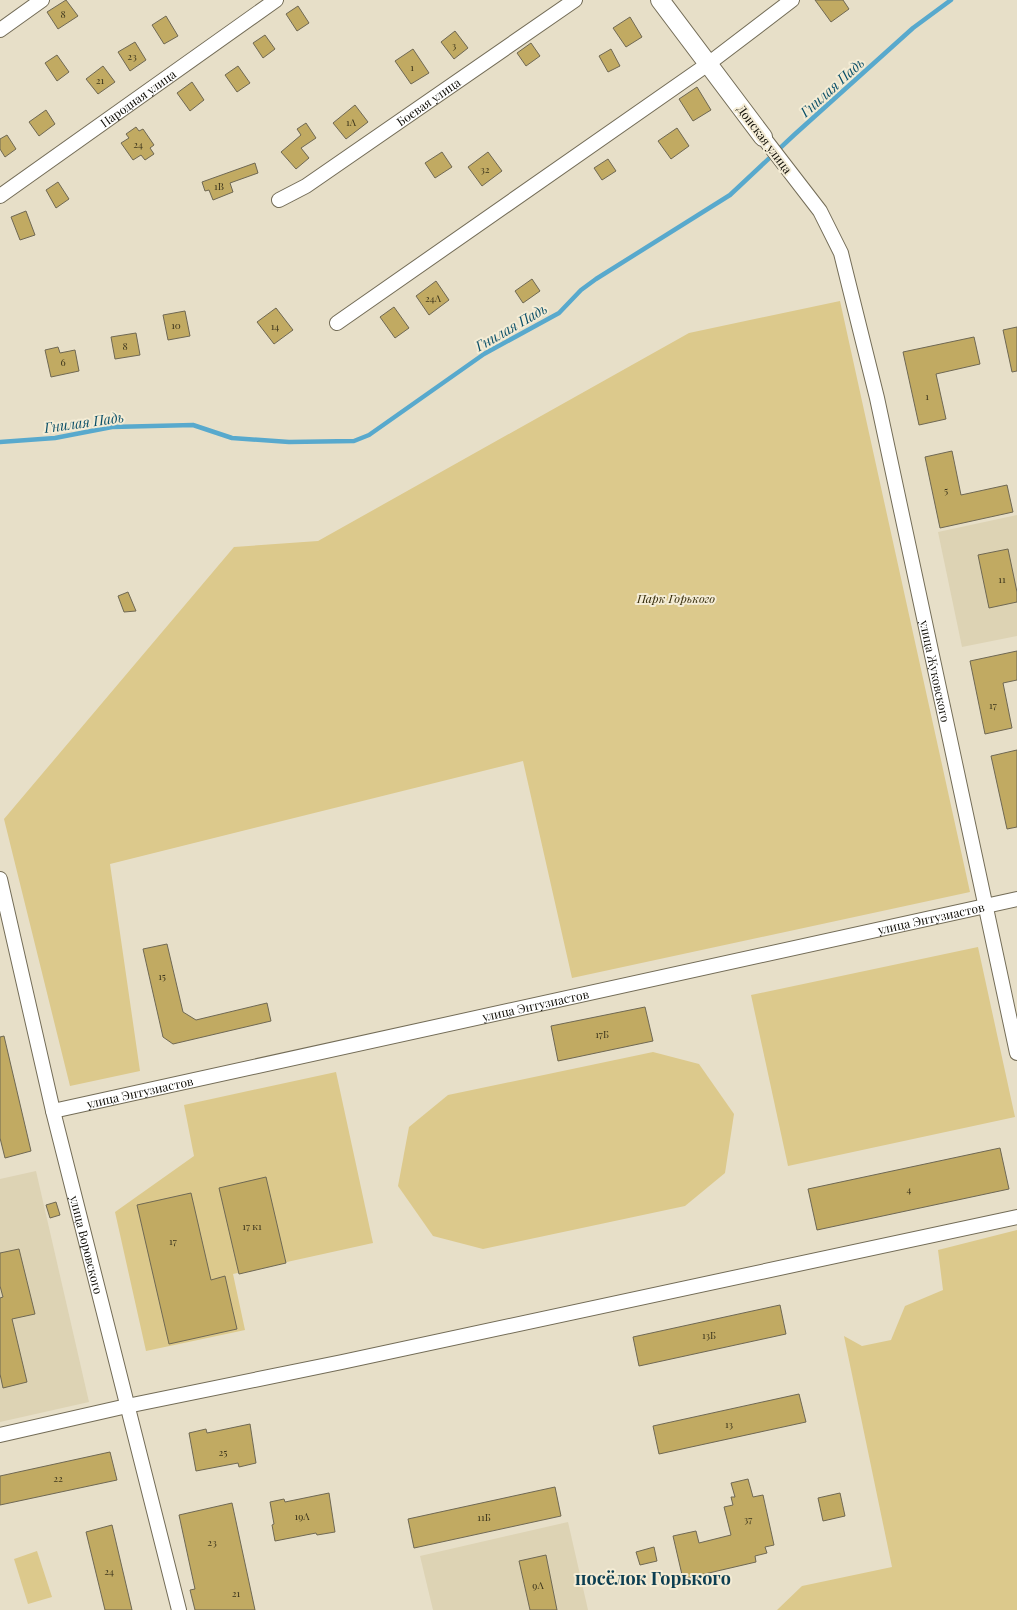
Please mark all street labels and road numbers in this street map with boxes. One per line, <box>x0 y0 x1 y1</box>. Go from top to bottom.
street label: Народная улица <box>97 66 179 131</box>
street label: Боевая улица <box>393 74 463 129</box>
street label: Донская улица <box>734 102 796 176</box>
street label: улица Жуковского <box>916 618 954 724</box>
street label: улица Энтузиастов <box>875 898 986 938</box>
street label: улица Энтузиастов <box>480 985 591 1025</box>
street label: улица Энтузиастов <box>84 1072 195 1112</box>
street label: улица Воровского <box>66 1193 107 1296</box>

